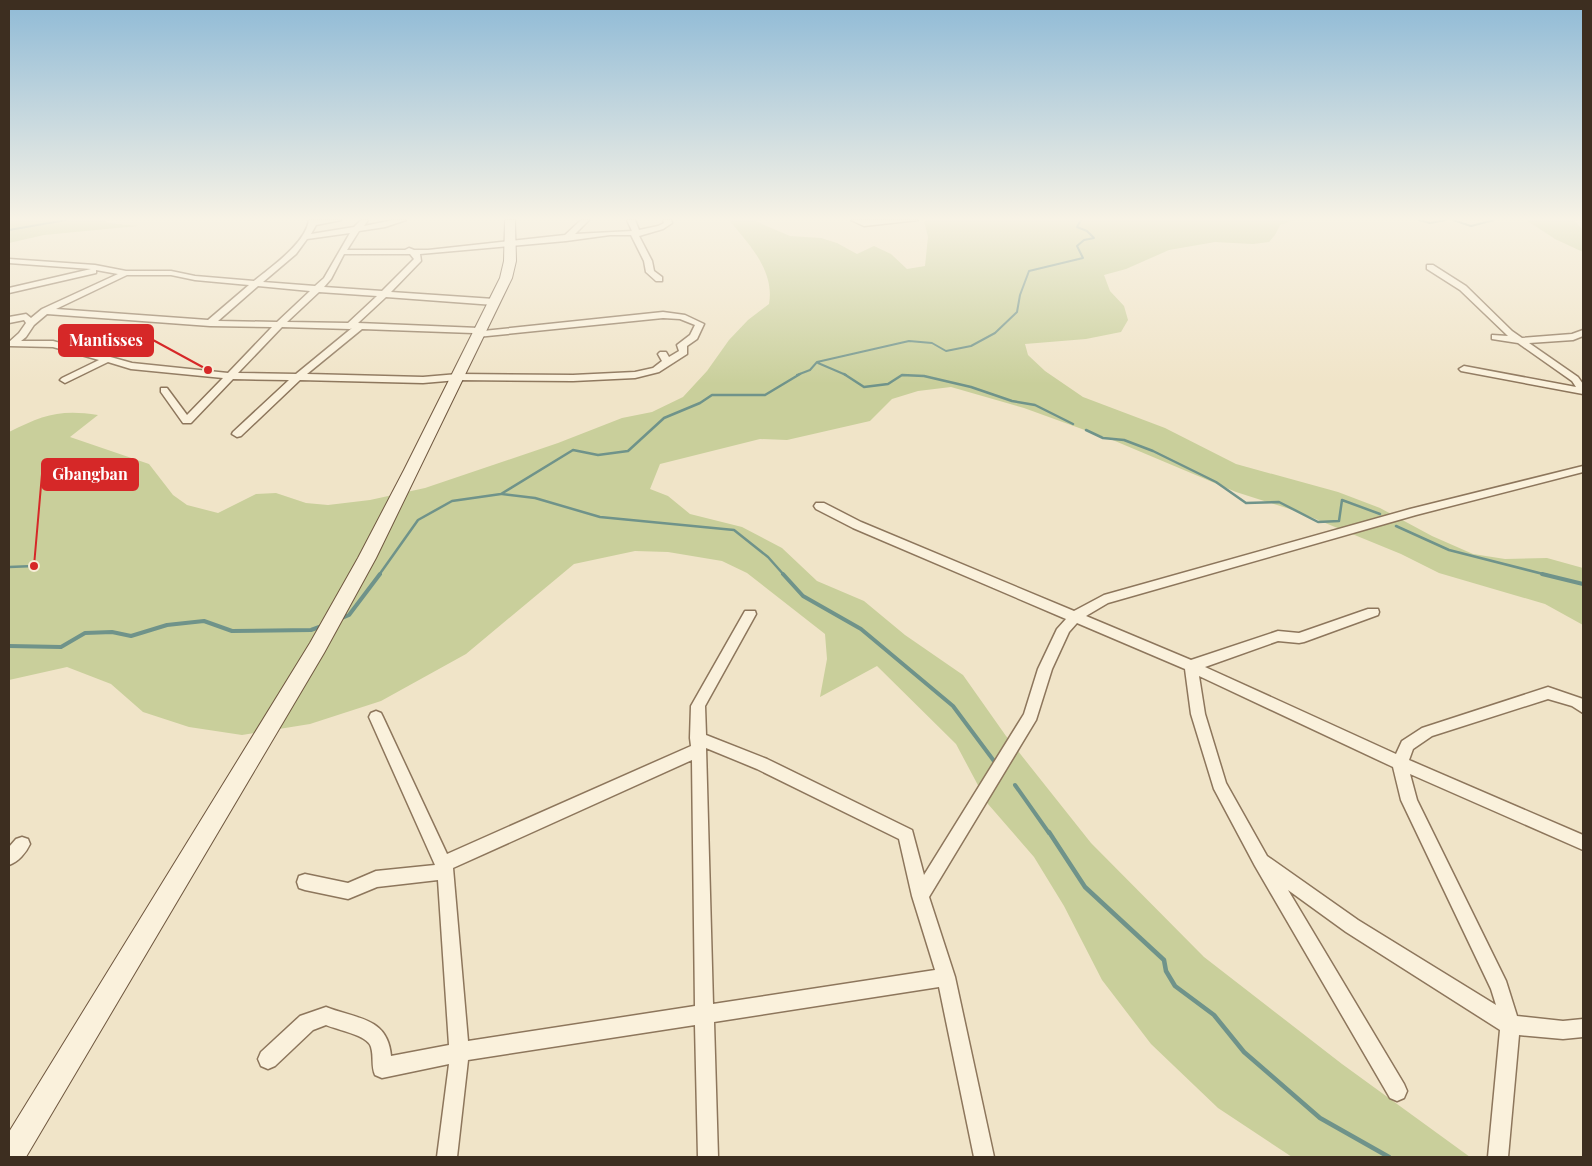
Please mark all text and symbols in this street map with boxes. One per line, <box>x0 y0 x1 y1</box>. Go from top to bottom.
callout: Mantisses <box>59 325 153 356</box>
text: Mantisses <box>69 329 143 350</box>
callout: Gbangban <box>42 459 138 490</box>
text: Gbangban <box>52 463 128 484</box>

